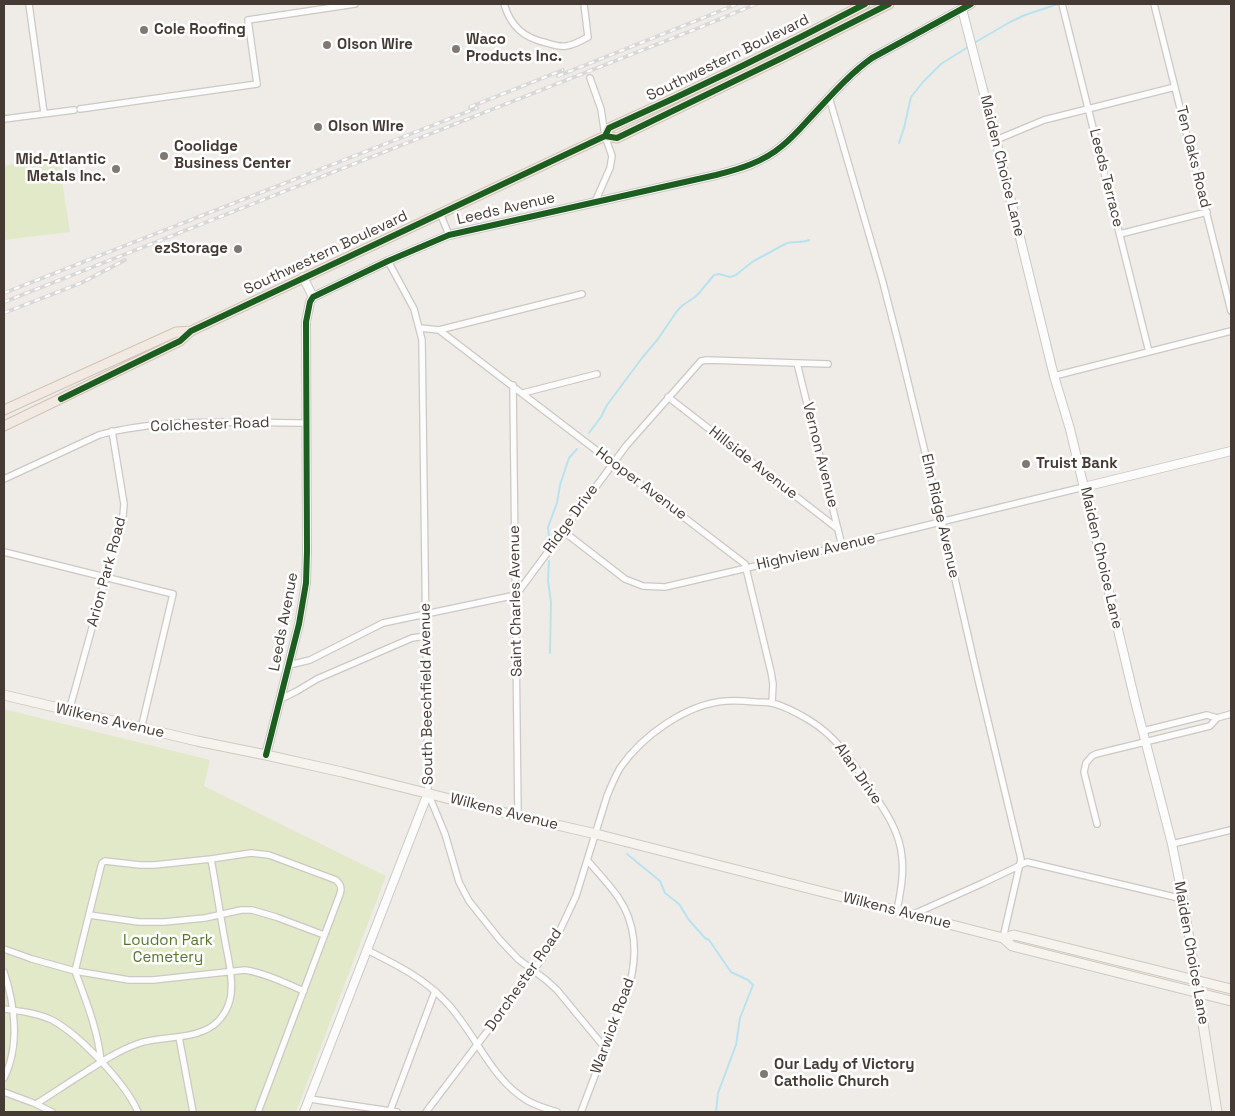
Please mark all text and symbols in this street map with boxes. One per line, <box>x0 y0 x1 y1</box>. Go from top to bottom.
street label: Southwestern Boulevard <box>644 11 812 105</box>
place label: Cole Roofing <box>154 21 246 39</box>
marker: Cole Roofing <box>138 24 150 36</box>
place label: Waco Products Inc. <box>466 31 562 66</box>
place label: Olson Wire <box>337 36 413 54</box>
marker: Olson Wire <box>321 39 333 51</box>
marker: Waco Products Inc. <box>450 43 462 55</box>
street label: Maiden Choice Lane <box>976 93 1028 239</box>
street label: Ten Oaks Road <box>1172 104 1214 210</box>
place label: Olson WIre <box>328 118 404 136</box>
marker: Olson WIre <box>312 121 324 133</box>
street label: Leeds Terrace <box>1085 127 1127 229</box>
place label: Coolidge Business Center <box>174 138 291 173</box>
marker: Coolidge Business Center <box>158 150 170 162</box>
place label: Mid-Atlantic Metals Inc. <box>16 151 106 186</box>
marker: Mid-Atlantic Metals Inc. <box>110 163 122 175</box>
street label: Leeds Avenue <box>455 189 557 229</box>
street label: Southwestern Boulevard <box>241 207 411 299</box>
place label: ezStorage <box>154 240 228 258</box>
marker: ezStorage <box>232 243 244 255</box>
street label: Vernon Avenue <box>798 401 842 509</box>
street label: Colchester Road <box>150 414 270 436</box>
street label: Hillside Avenue <box>705 423 801 503</box>
street label: Hooper Avenue <box>592 444 690 524</box>
street label: Elm Ridge Avenue <box>917 452 963 580</box>
place label: Truist Bank <box>1036 455 1118 473</box>
marker: Truist Bank <box>1020 458 1032 470</box>
street label: Ridge Drive <box>540 481 602 557</box>
street label: Maiden Choice Lane <box>1076 485 1126 631</box>
street label: Arion Park Road <box>84 515 130 629</box>
street label: Saint Charles Avenue <box>506 525 526 677</box>
street label: Highview Avenue <box>755 530 877 574</box>
street label: Leeds Avenue <box>266 571 302 673</box>
street label: South Beechfield Avenue <box>416 603 438 785</box>
street label: Wilkens Avenue <box>54 700 166 742</box>
street label: Alan Drive <box>830 740 886 808</box>
street label: Wilkens Avenue <box>448 790 560 834</box>
street label: Maiden Choice Lane <box>1170 880 1212 1026</box>
street label: Wilkens Avenue <box>841 889 953 933</box>
street label: Dorchester Road <box>482 925 566 1035</box>
park label: Loudon Park Cemetery <box>123 932 213 967</box>
street label: Warwick Road <box>587 976 639 1076</box>
place label: Our Lady of Victory Catholic Church <box>774 1056 914 1091</box>
marker: Our Lady of Victory Catholic Church <box>758 1068 770 1080</box>

